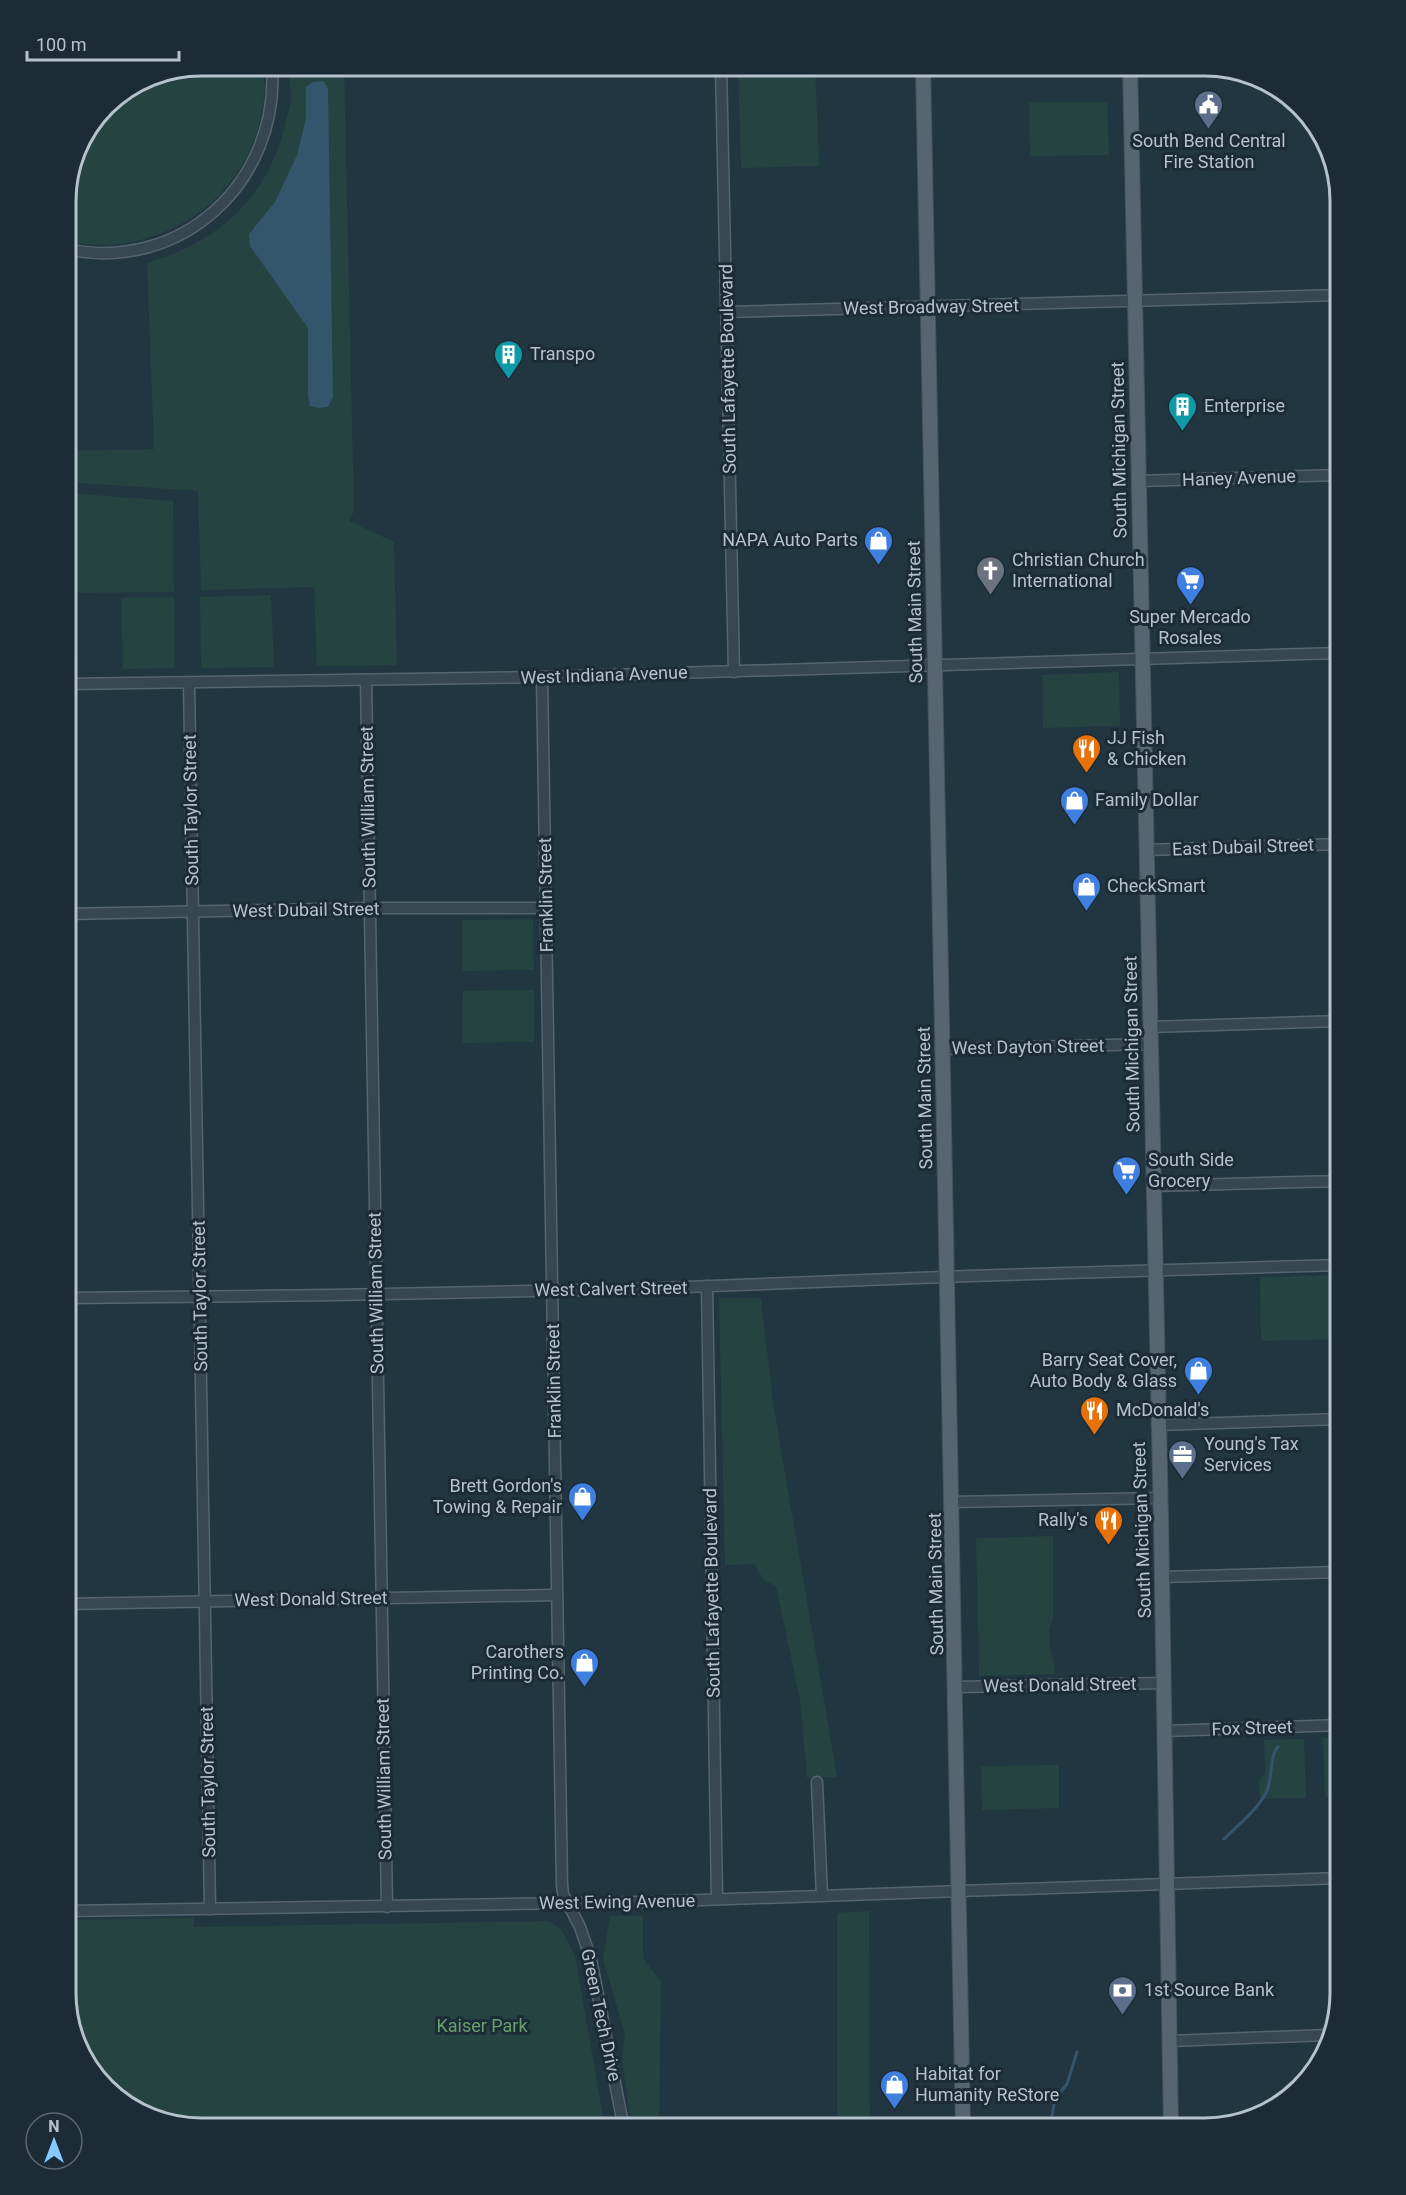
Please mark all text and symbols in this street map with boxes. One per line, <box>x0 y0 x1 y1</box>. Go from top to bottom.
scale bar <box>27 24 178 62</box>
text: 100 m <box>36 34 87 55</box>
public building icon: South Bend Central Fire Station <box>1193 88 1225 130</box>
place label: South Bend Central Fire Station <box>1132 130 1286 172</box>
street label: South Lafayette Boulevard <box>715 264 740 474</box>
street label: West Broadway Street <box>843 294 1019 319</box>
building icon: Transpo <box>493 338 525 380</box>
place label: Transpo <box>530 343 595 364</box>
street label: South Michigan Street <box>1106 361 1131 539</box>
building icon: Enterprise <box>1167 390 1199 432</box>
place label: Enterprise <box>1204 395 1285 416</box>
street label: Haney Avenue <box>1182 465 1296 490</box>
shop icon: NAPA Auto Parts <box>863 524 895 566</box>
place label: NAPA Auto Parts <box>722 529 858 550</box>
street label: South Main Street <box>903 540 926 684</box>
place label: Christian Church International <box>1012 549 1145 591</box>
church icon: Christian Church International <box>975 554 1007 596</box>
supermarket icon: Super Mercado Rosales <box>1174 564 1206 606</box>
place label: Super Mercado Rosales <box>1129 606 1251 648</box>
street label: West Indiana Avenue <box>520 661 688 688</box>
street label: South William Street <box>356 726 379 888</box>
place label: JJ Fish & Chicken <box>1107 727 1187 769</box>
restaurant icon: JJ Fish & Chicken <box>1070 732 1102 774</box>
street label: South Taylor Street <box>179 734 202 886</box>
shop icon: Family Dollar <box>1058 784 1090 826</box>
place label: Family Dollar <box>1095 789 1199 810</box>
street label: East Dubail Street <box>1172 834 1314 859</box>
street label: Franklin Street <box>534 837 557 953</box>
shop icon: CheckSmart <box>1070 870 1102 912</box>
place label: CheckSmart <box>1107 875 1206 896</box>
street label: West Dubail Street <box>232 898 380 921</box>
street label: South Michigan Street <box>1119 955 1144 1133</box>
street label: South Main Street <box>913 1026 936 1170</box>
street label: West Dayton Street <box>951 1035 1105 1058</box>
place label: South Side Grocery <box>1148 1149 1234 1191</box>
supermarket icon: South Side Grocery <box>1111 1154 1143 1196</box>
street label: South William Street <box>364 1212 387 1374</box>
street label: South Taylor Street <box>188 1220 211 1372</box>
street label: West Calvert Street <box>534 1277 688 1300</box>
street label: Franklin Street <box>542 1323 565 1439</box>
place label: Barry Seat Cover, Auto Body & Glass <box>1030 1349 1177 1391</box>
shop icon: Barry Seat Cover, Auto Body & Glass <box>1182 1354 1214 1396</box>
restaurant icon: McDonald's <box>1079 1394 1111 1436</box>
place label: McDonald's <box>1116 1399 1209 1420</box>
place label: Young's Tax Services <box>1204 1433 1299 1475</box>
office icon: Young's Tax Services <box>1167 1438 1199 1480</box>
street label: South Michigan Street <box>1128 1441 1155 1619</box>
place label: Brett Gordon's Towing & Repair <box>433 1475 562 1517</box>
shop icon: Brett Gordon's Towing & Repair <box>567 1480 599 1522</box>
street label: South Lafayette Boulevard <box>699 1488 724 1698</box>
restaurant icon: Rally's <box>1093 1504 1125 1546</box>
place label: Rally's <box>1038 1509 1088 1530</box>
street label: South Main Street <box>924 1512 947 1656</box>
street label: West Donald Street <box>234 1587 388 1610</box>
place label: Carothers Printing Co. <box>471 1641 564 1683</box>
shop icon: Carothers Printing Co. <box>569 1646 601 1688</box>
street label: West Donald Street <box>983 1673 1137 1696</box>
street label: South William Street <box>372 1698 395 1860</box>
street label: South Taylor Street <box>196 1706 219 1858</box>
street label: Fox Street <box>1211 1716 1293 1739</box>
street label: West Ewing Avenue <box>539 1890 695 1913</box>
street label: Green Tech Drive <box>577 1947 626 2083</box>
bank icon: 1st Source Bank <box>1107 1974 1139 2016</box>
place label: 1st Source Bank <box>1144 1979 1275 2000</box>
park label: Kaiser Park <box>436 2015 528 2036</box>
place label: Habitat for Humanity ReStore <box>915 2063 1059 2105</box>
shop icon: Habitat for Humanity ReStore <box>878 2068 910 2110</box>
north arrow <box>24 2111 84 2171</box>
text: N <box>48 2117 60 2136</box>

